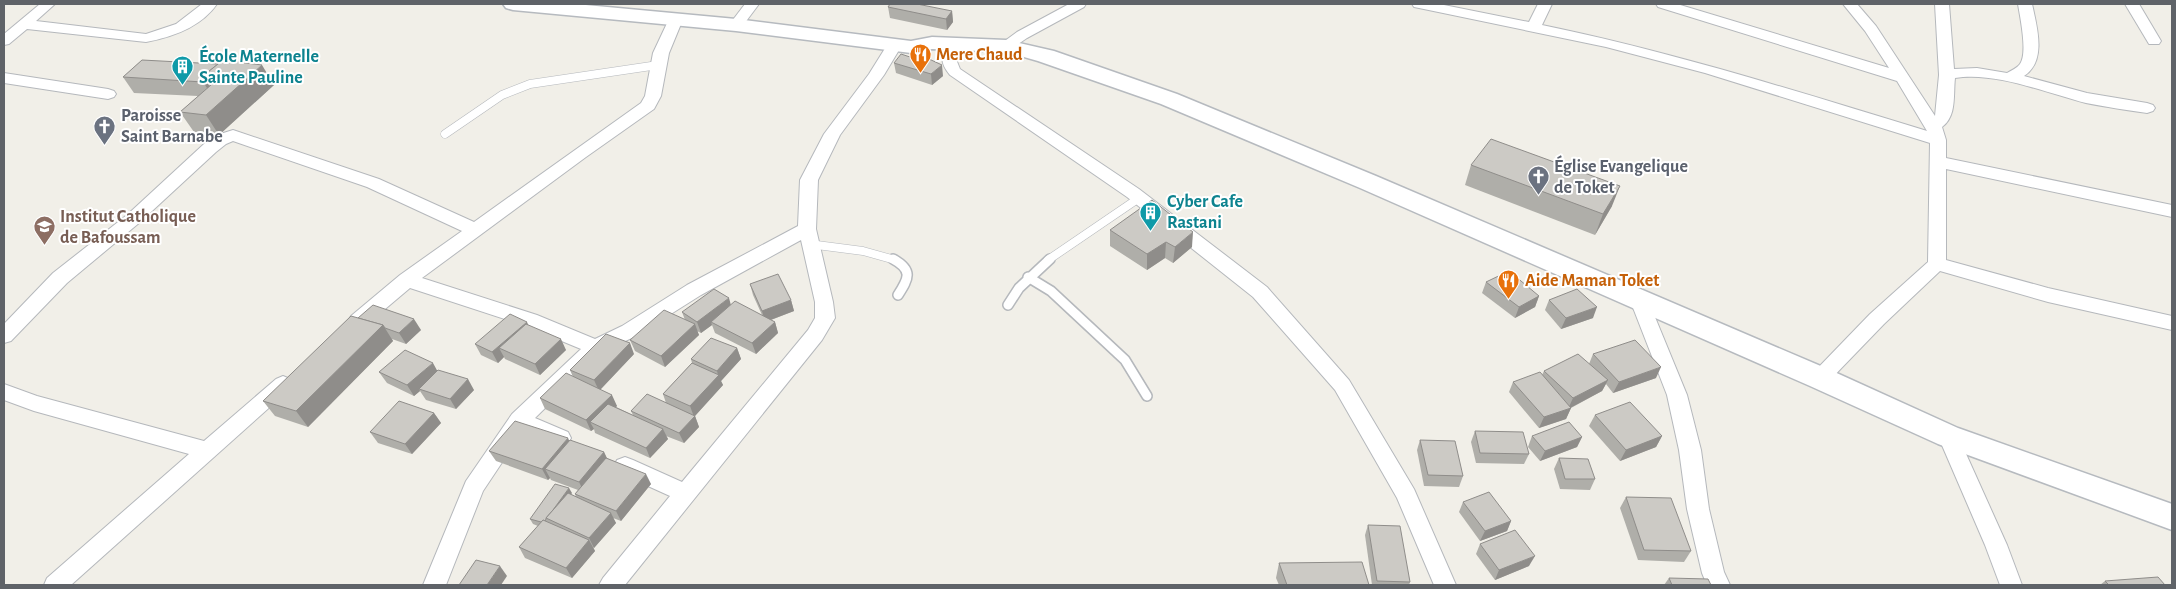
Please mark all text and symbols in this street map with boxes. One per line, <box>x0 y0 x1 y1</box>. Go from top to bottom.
restaurant icon: Mere Chaud <box>908 43 932 74</box>
place label: École Maternelle Sainte Pauline <box>199 45 319 87</box>
place label: Mere Chaud <box>936 46 1023 64</box>
building icon: École Maternelle Sainte Pauline <box>171 55 195 86</box>
place label: Paroisse Saint Barnabe <box>121 107 223 146</box>
church icon: Paroisse Saint Barnabe <box>93 114 117 145</box>
place label: Église Evangelique de Toket <box>1554 155 1688 197</box>
church icon: Église Evangelique de Toket <box>1526 165 1550 196</box>
place label: Cyber Cafe Rastani <box>1167 193 1243 232</box>
building icon: Cyber Cafe Rastani <box>1139 200 1163 231</box>
place label: Institut Catholique de Bafoussam <box>60 208 196 247</box>
school or university icon: Institut Catholique de Bafoussam <box>32 215 56 246</box>
restaurant icon: Aide Maman Toket <box>1497 269 1521 300</box>
place label: Aide Maman Toket <box>1525 272 1659 290</box>

